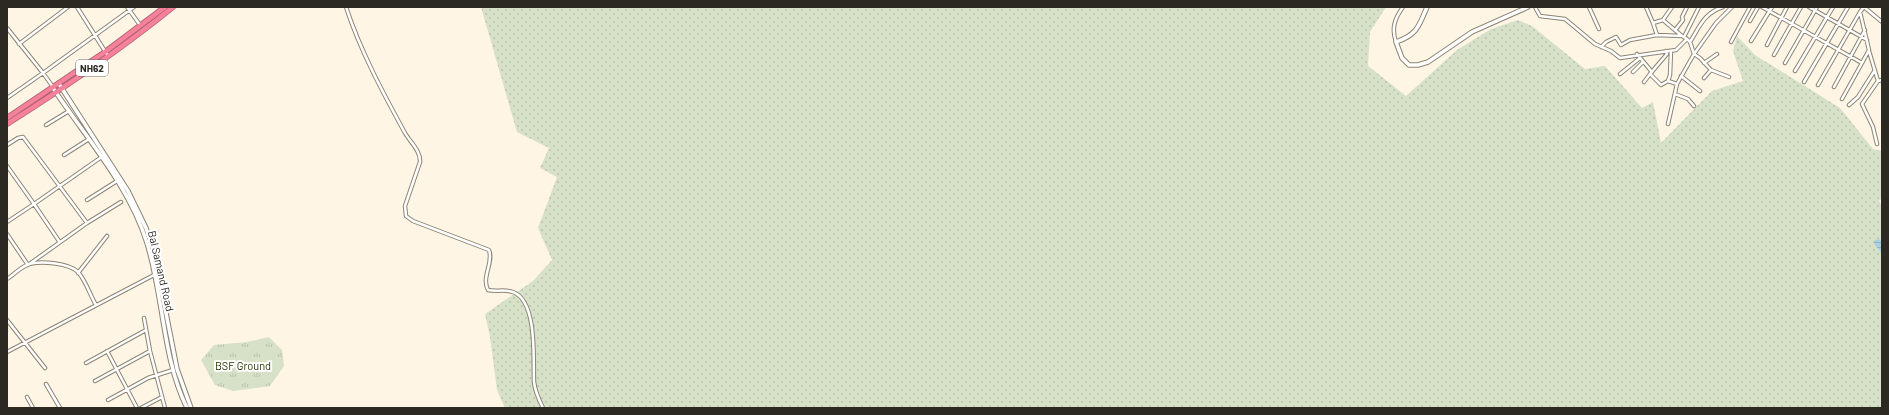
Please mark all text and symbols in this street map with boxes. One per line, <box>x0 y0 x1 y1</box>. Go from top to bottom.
road number: NH62 <box>76 60 108 76</box>
street label: Bal Samand Road <box>146 229 177 312</box>
park label: BSF Ground <box>215 359 271 372</box>

